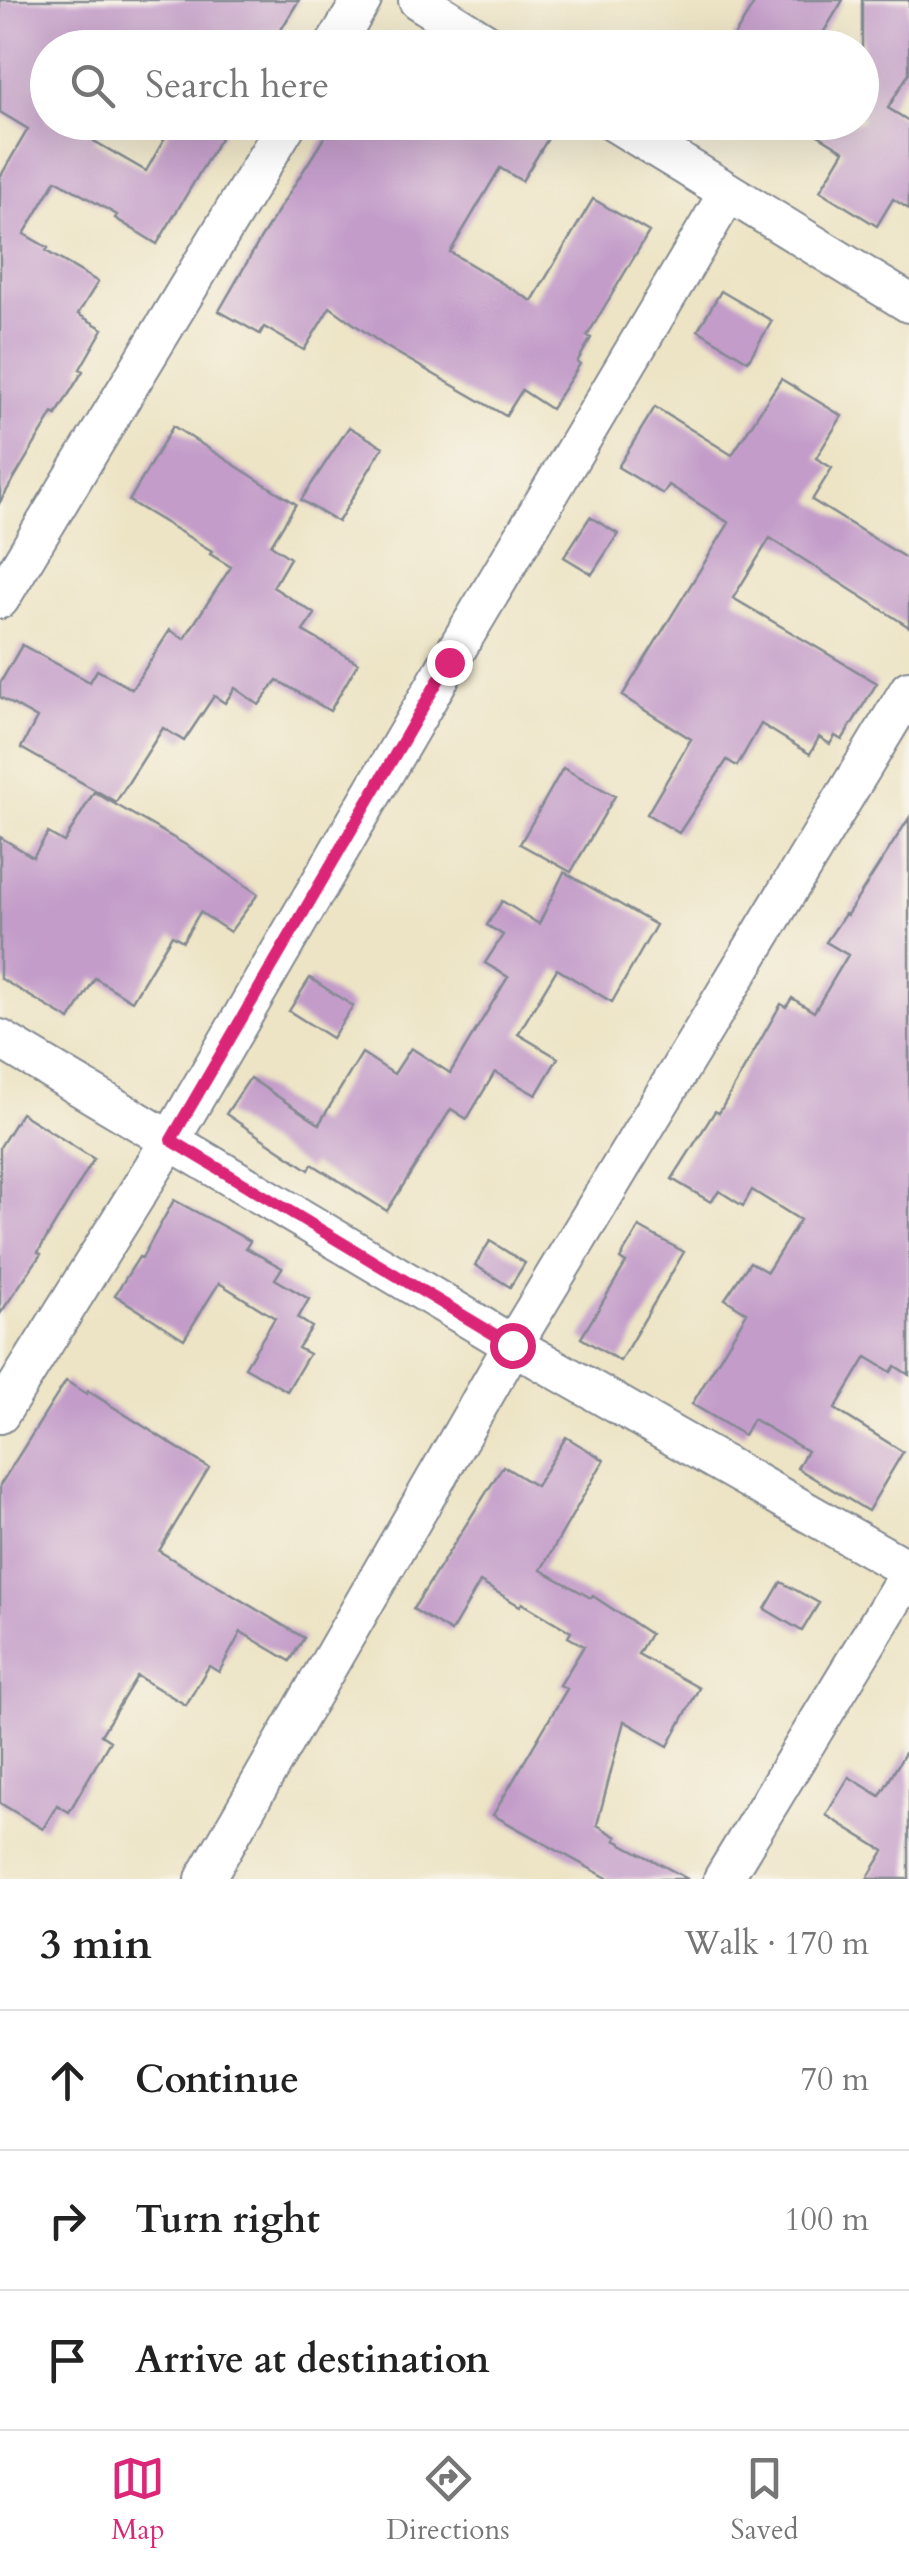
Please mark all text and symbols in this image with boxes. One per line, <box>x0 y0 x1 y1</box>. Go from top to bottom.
search box <box>30 30 879 140</box>
icon: search <box>65 58 120 113</box>
text: Search here <box>145 59 329 111</box>
route end <box>427 640 473 686</box>
route start <box>490 1323 536 1369</box>
text: 3 min <box>40 1916 152 1973</box>
text: Walk · 170 m <box>684 1922 869 1966</box>
icon: ahead <box>40 2053 95 2108</box>
text: Continue <box>135 2054 299 2106</box>
text: 70 m <box>801 2058 869 2102</box>
icon: right <box>40 2193 95 2248</box>
text: Turn right <box>135 2194 320 2246</box>
text: 100 m <box>784 2198 869 2242</box>
icon: arrive <box>40 2333 95 2388</box>
text: Arrive at destination <box>135 2334 490 2386</box>
tab: Map <box>110 2451 165 2549</box>
tab: Directions <box>386 2451 510 2549</box>
tab: Saved <box>731 2451 799 2549</box>

